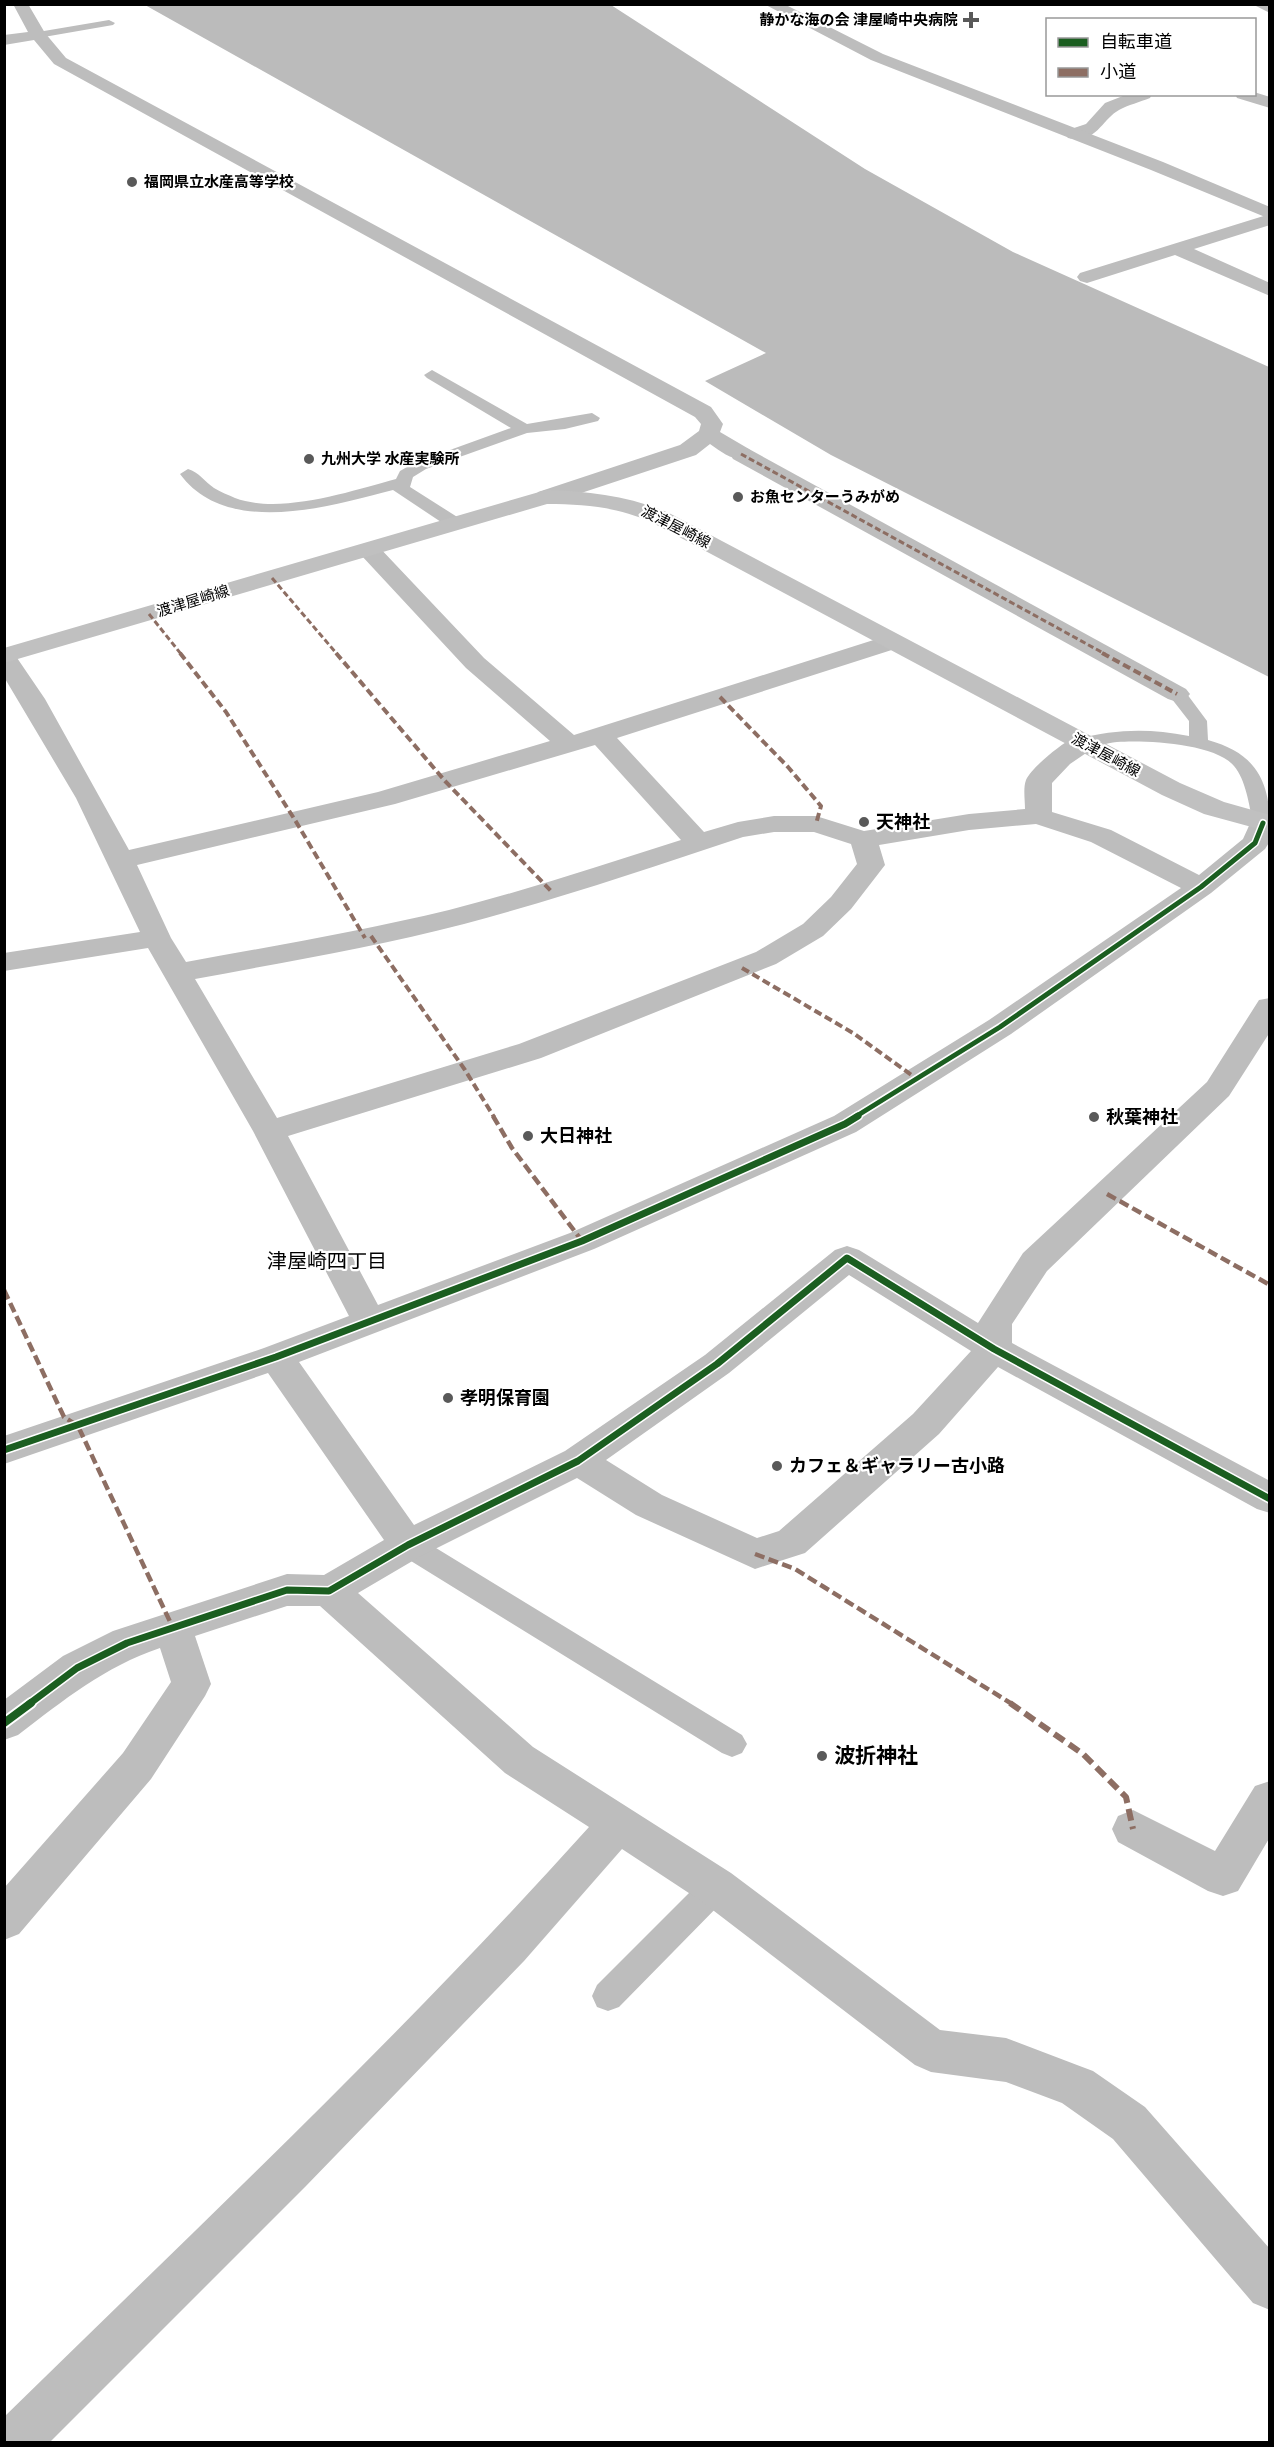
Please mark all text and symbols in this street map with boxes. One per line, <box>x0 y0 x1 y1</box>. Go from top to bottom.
place label: 静かな海の会 津屋崎中央病院 <box>759 11 958 28</box>
marker: 静かな海の会 津屋崎中央病院 <box>962 11 980 29</box>
legend <box>1046 18 1256 96</box>
text: 自転車道 <box>1100 31 1172 51</box>
text: 小道 <box>1100 61 1136 81</box>
place label: 福岡県立水産高等学校 <box>143 173 294 190</box>
marker: 福岡県立水産高等学校 <box>125 175 139 189</box>
place label: 九州大学 水産実験所 <box>321 450 460 467</box>
marker: 九州大学 水産実験所 <box>302 452 316 466</box>
place label: お魚センターうみがめ <box>750 488 900 505</box>
marker: お魚センターうみがめ <box>731 490 745 504</box>
street label: 渡津屋崎線 <box>639 502 714 551</box>
street label: 渡津屋崎線 <box>154 581 231 620</box>
street label: 渡津屋崎線 <box>1069 729 1143 780</box>
place label: 天神社 <box>876 811 930 831</box>
marker: 天神社 <box>857 815 871 829</box>
place label: 秋葉神社 <box>1106 1106 1178 1126</box>
marker: 秋葉神社 <box>1087 1110 1101 1124</box>
place label: 大日神社 <box>540 1125 612 1145</box>
marker: 大日神社 <box>521 1129 535 1143</box>
district label: 津屋崎四丁目 <box>267 1249 387 1272</box>
place label: 孝明保育園 <box>460 1387 550 1407</box>
marker: 孝明保育園 <box>441 1391 455 1405</box>
place label: カフェ＆ギャラリー古小路 <box>789 1455 1005 1475</box>
marker: カフェ＆ギャラリー古小路 <box>770 1459 784 1473</box>
place label: 波折神社 <box>834 1743 918 1767</box>
marker: 波折神社 <box>815 1749 829 1763</box>

